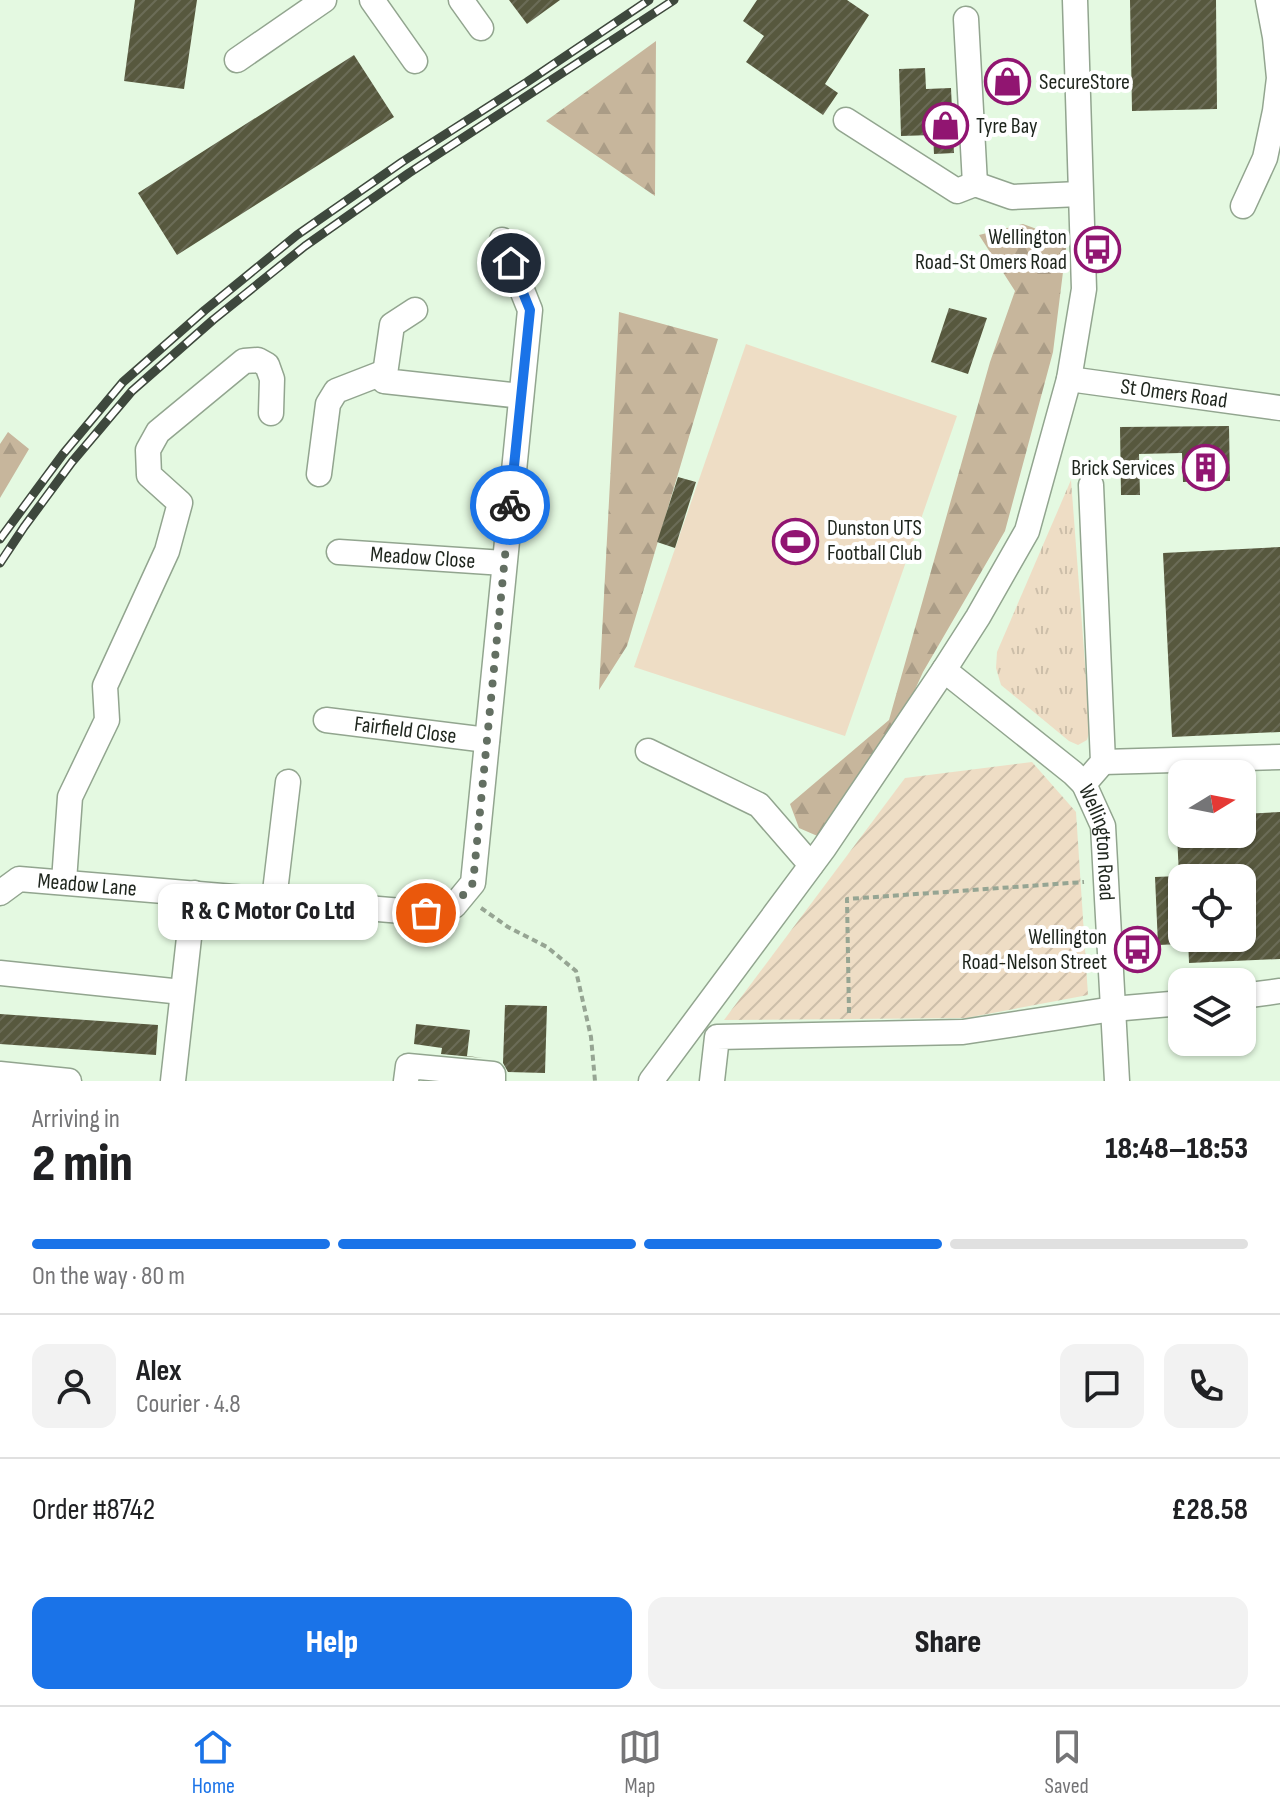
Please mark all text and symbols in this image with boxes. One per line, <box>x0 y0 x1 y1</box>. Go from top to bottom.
shop icon: SecureStore <box>984 58 1032 106</box>
place label: SecureStore <box>1039 69 1130 96</box>
shop icon: Tyre Bay <box>921 102 969 150</box>
place label: Tyre Bay <box>976 113 1038 140</box>
place label: Wellington Road-St Omers Road <box>915 224 1067 276</box>
bus stop icon: Wellington Road-St Omers Road <box>1074 226 1122 274</box>
pin <box>477 229 545 297</box>
icon: home <box>489 241 533 285</box>
street label: St Omers Road <box>1119 373 1229 414</box>
building icon: Brick Services <box>1182 444 1230 492</box>
place label: Brick Services <box>1071 455 1175 482</box>
courier <box>470 465 550 545</box>
icon: bike <box>488 483 532 527</box>
place label: Dunston UTS Football Club <box>827 515 922 567</box>
sports icon: Dunston UTS Football Club <box>772 517 820 565</box>
street label: Meadow Close <box>369 541 476 575</box>
street label: Fairfield Close <box>353 710 458 750</box>
north arrow <box>1168 760 1256 848</box>
map controls <box>1168 760 1256 1056</box>
street label: Wellington Road <box>1072 780 1121 901</box>
button: locate <box>1168 864 1256 952</box>
street label: Meadow Lane <box>37 867 138 902</box>
pin <box>392 879 460 947</box>
callout: R & C Motor Co Ltd <box>158 885 378 941</box>
icon: bag <box>404 891 448 935</box>
text: R & C Motor Co Ltd <box>181 896 355 927</box>
place label: Wellington Road-Nelson Street <box>962 924 1107 976</box>
bus stop icon: Wellington Road-Nelson Street <box>1114 926 1162 974</box>
button: layers <box>1168 968 1256 1056</box>
text: Arriving in <box>32 1104 120 1135</box>
text: 18:48–18:53 <box>1105 1131 1248 1167</box>
text: 2 min <box>32 1133 133 1196</box>
text: On the way · 80 m <box>32 1261 185 1292</box>
button: person <box>32 1344 116 1428</box>
button: chat <box>1060 1344 1144 1428</box>
button: phone <box>1164 1344 1248 1428</box>
text: Alex <box>136 1353 182 1389</box>
text: Courier · 4.8 <box>136 1389 241 1420</box>
text: Order #8742 <box>32 1492 155 1528</box>
text: £28.58 <box>1171 1492 1248 1528</box>
button: Help <box>32 1597 632 1689</box>
button: Share <box>648 1597 1248 1689</box>
tab: Home <box>191 1725 235 1800</box>
tab: Map <box>618 1725 662 1800</box>
tab: Saved <box>1045 1725 1089 1800</box>

